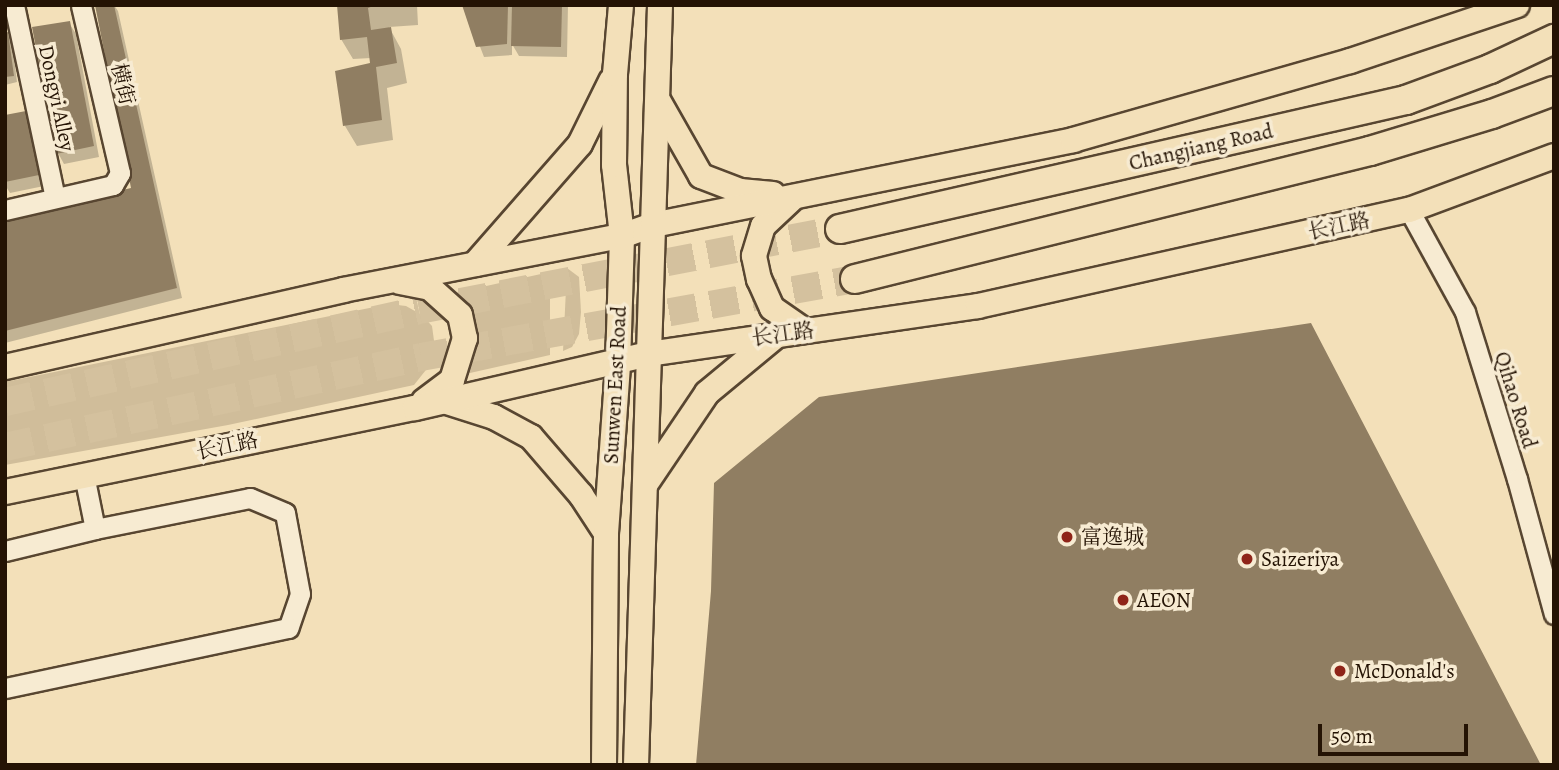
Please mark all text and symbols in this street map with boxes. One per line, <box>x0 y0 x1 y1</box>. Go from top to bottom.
street label: Dongyi Alley <box>33 43 81 153</box>
street label: 横街 <box>106 61 140 107</box>
street label: Changjiang Road <box>1127 118 1275 176</box>
street label: 长江路 <box>1306 207 1372 245</box>
street label: Sunwen East Road <box>598 305 632 465</box>
street label: 长江路 <box>750 317 816 351</box>
street label: Qihao Road <box>1489 349 1543 451</box>
street label: 长江路 <box>194 427 260 465</box>
place label: 富逸城 <box>1081 524 1144 550</box>
marker: 富逸城 <box>1059 529 1075 545</box>
place label: Saizeriya <box>1261 546 1339 572</box>
marker: Saizeriya <box>1239 551 1255 567</box>
place label: AEON <box>1137 587 1191 613</box>
marker: AEON <box>1115 592 1131 608</box>
place label: McDonald's <box>1354 658 1455 684</box>
marker: McDonald's <box>1332 663 1348 679</box>
scale bar <box>1321 710 1472 754</box>
text: 50 m <box>1331 722 1373 750</box>

